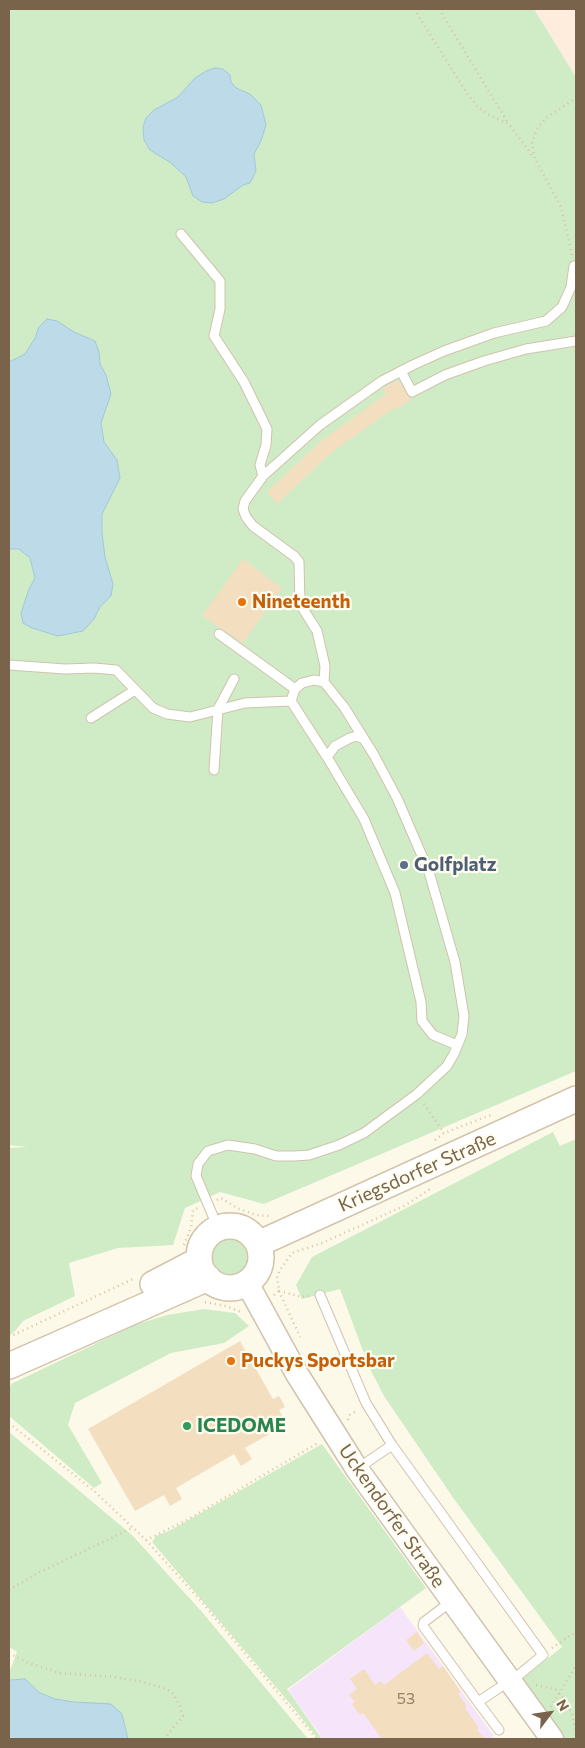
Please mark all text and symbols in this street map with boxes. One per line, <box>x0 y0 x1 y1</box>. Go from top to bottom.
place label: Nineteenth <box>252 591 350 613</box>
marker: Nineteenth <box>236 596 248 608</box>
place label: Golfplatz <box>414 854 496 876</box>
marker: Golfplatz <box>398 859 410 871</box>
street label: Kriegsdorfer Straße <box>335 1127 499 1217</box>
place label: Puckys Sportsbar <box>241 1350 395 1372</box>
marker: Puckys Sportsbar <box>225 1355 237 1367</box>
place label: ICEDOME <box>197 1415 286 1437</box>
marker: ICEDOME <box>181 1420 193 1432</box>
street label: Uckendorfer Straße <box>334 1440 450 1592</box>
north arrow <box>525 1688 575 1738</box>
house number: 53 <box>397 1689 415 1709</box>
text: N <box>553 1696 573 1714</box>

